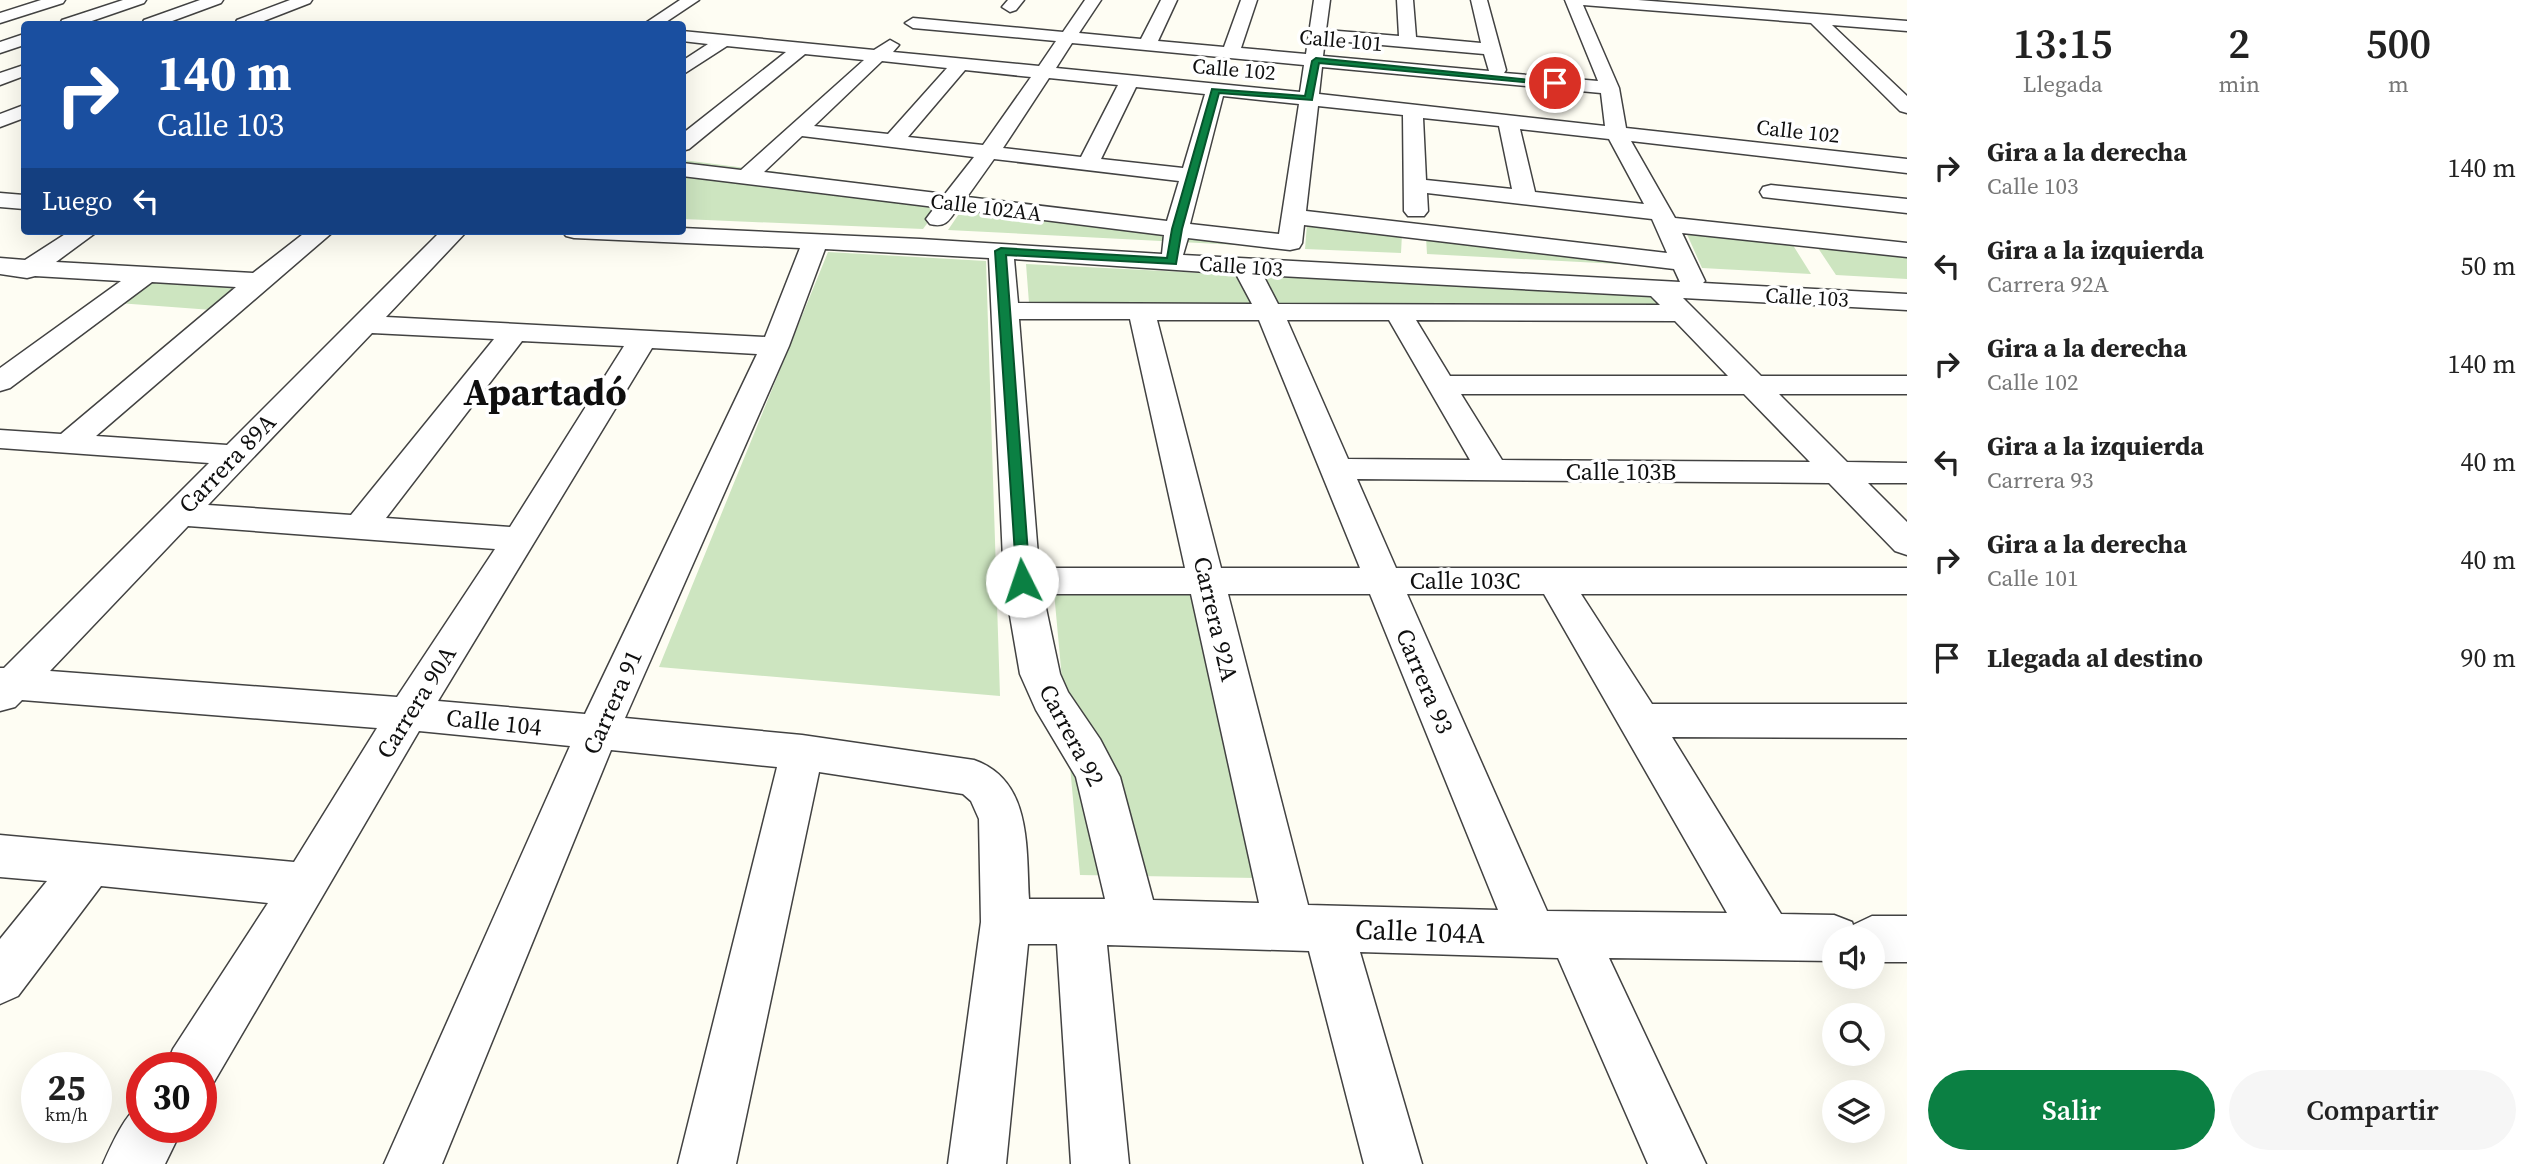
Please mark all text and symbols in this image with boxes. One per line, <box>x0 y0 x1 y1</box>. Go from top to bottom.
text: 13:15 <box>2013 14 2113 72</box>
text: 2 <box>2228 14 2250 72</box>
text: 500 <box>2366 14 2431 72</box>
street label: Calle 101 <box>1298 22 1384 58</box>
text: 140 m <box>157 39 292 106</box>
icon: right <box>42 49 133 140</box>
street label: Calle 102 <box>1191 51 1277 87</box>
pin <box>1525 53 1585 113</box>
icon: arrive <box>1536 64 1574 102</box>
text: Llegada <box>2023 68 2103 100</box>
text: min <box>2218 68 2260 100</box>
text: m <box>2388 68 2409 100</box>
text: Calle 103 <box>157 103 284 147</box>
street label: Calle 102 <box>1755 112 1841 150</box>
text: Gira a la derecha <box>1987 134 2187 170</box>
icon: right <box>1928 149 1966 187</box>
text: 140 m <box>2448 150 2516 186</box>
text: Calle 103 <box>1987 170 2079 202</box>
icon: left <box>127 182 165 220</box>
text: Luego <box>42 183 113 219</box>
street label: Calle 102AA <box>929 186 1043 228</box>
text: Gira a la izquierda <box>1987 232 2204 268</box>
icon: left <box>1928 247 1966 285</box>
text: 50 m <box>2461 248 2516 284</box>
street label: Calle 103 <box>1198 249 1284 283</box>
text: Carrera 92A <box>1987 268 2109 300</box>
street label: Calle 103 <box>1765 280 1849 314</box>
text: Gira a la derecha <box>1987 330 2187 366</box>
icon: right <box>1928 345 1966 383</box>
text: 140 m <box>2448 346 2516 382</box>
district label: Apartadó <box>463 366 627 418</box>
text: Calle 102 <box>1987 366 2079 398</box>
street label: Carrera 89A <box>171 406 283 520</box>
text: Gira a la izquierda <box>1987 428 2204 464</box>
icon: left <box>1928 443 1966 481</box>
text: 40 m <box>2461 444 2516 480</box>
street label: Calle 103B <box>1566 455 1676 488</box>
text: Carrera 93 <box>1987 464 2094 496</box>
text: Gira a la derecha <box>1987 526 2187 562</box>
icon: right <box>1928 541 1966 579</box>
text: 40 m <box>2461 542 2516 578</box>
position arrow <box>985 544 1059 618</box>
street label: Carrera 92A <box>1186 553 1246 685</box>
text: Calle 101 <box>1987 562 2079 594</box>
street label: Calle 103C <box>1410 564 1520 597</box>
street label: Carrera 93 <box>1388 623 1462 739</box>
street label: Carrera 90A <box>368 639 464 765</box>
icon: arrive <box>1928 639 1966 677</box>
text: Llegada al destino <box>1987 640 2203 676</box>
text: 90 m <box>2461 640 2516 676</box>
street label: Carrera 91 <box>574 644 650 760</box>
street label: Carrera 92 <box>1031 678 1113 792</box>
street label: Calle 104 <box>445 701 543 743</box>
street label: Calle 104A <box>1354 910 1486 952</box>
map controls <box>1822 926 1885 1143</box>
button: sound <box>1822 926 1885 989</box>
button: search <box>1822 1003 1885 1066</box>
speed limit sign: 30 <box>126 1052 217 1143</box>
text: 25 <box>48 1064 85 1112</box>
button: Salir <box>1928 1070 2215 1150</box>
button: Compartir <box>2229 1070 2516 1150</box>
button: layers <box>1822 1080 1885 1143</box>
text: km/h <box>45 1102 88 1127</box>

